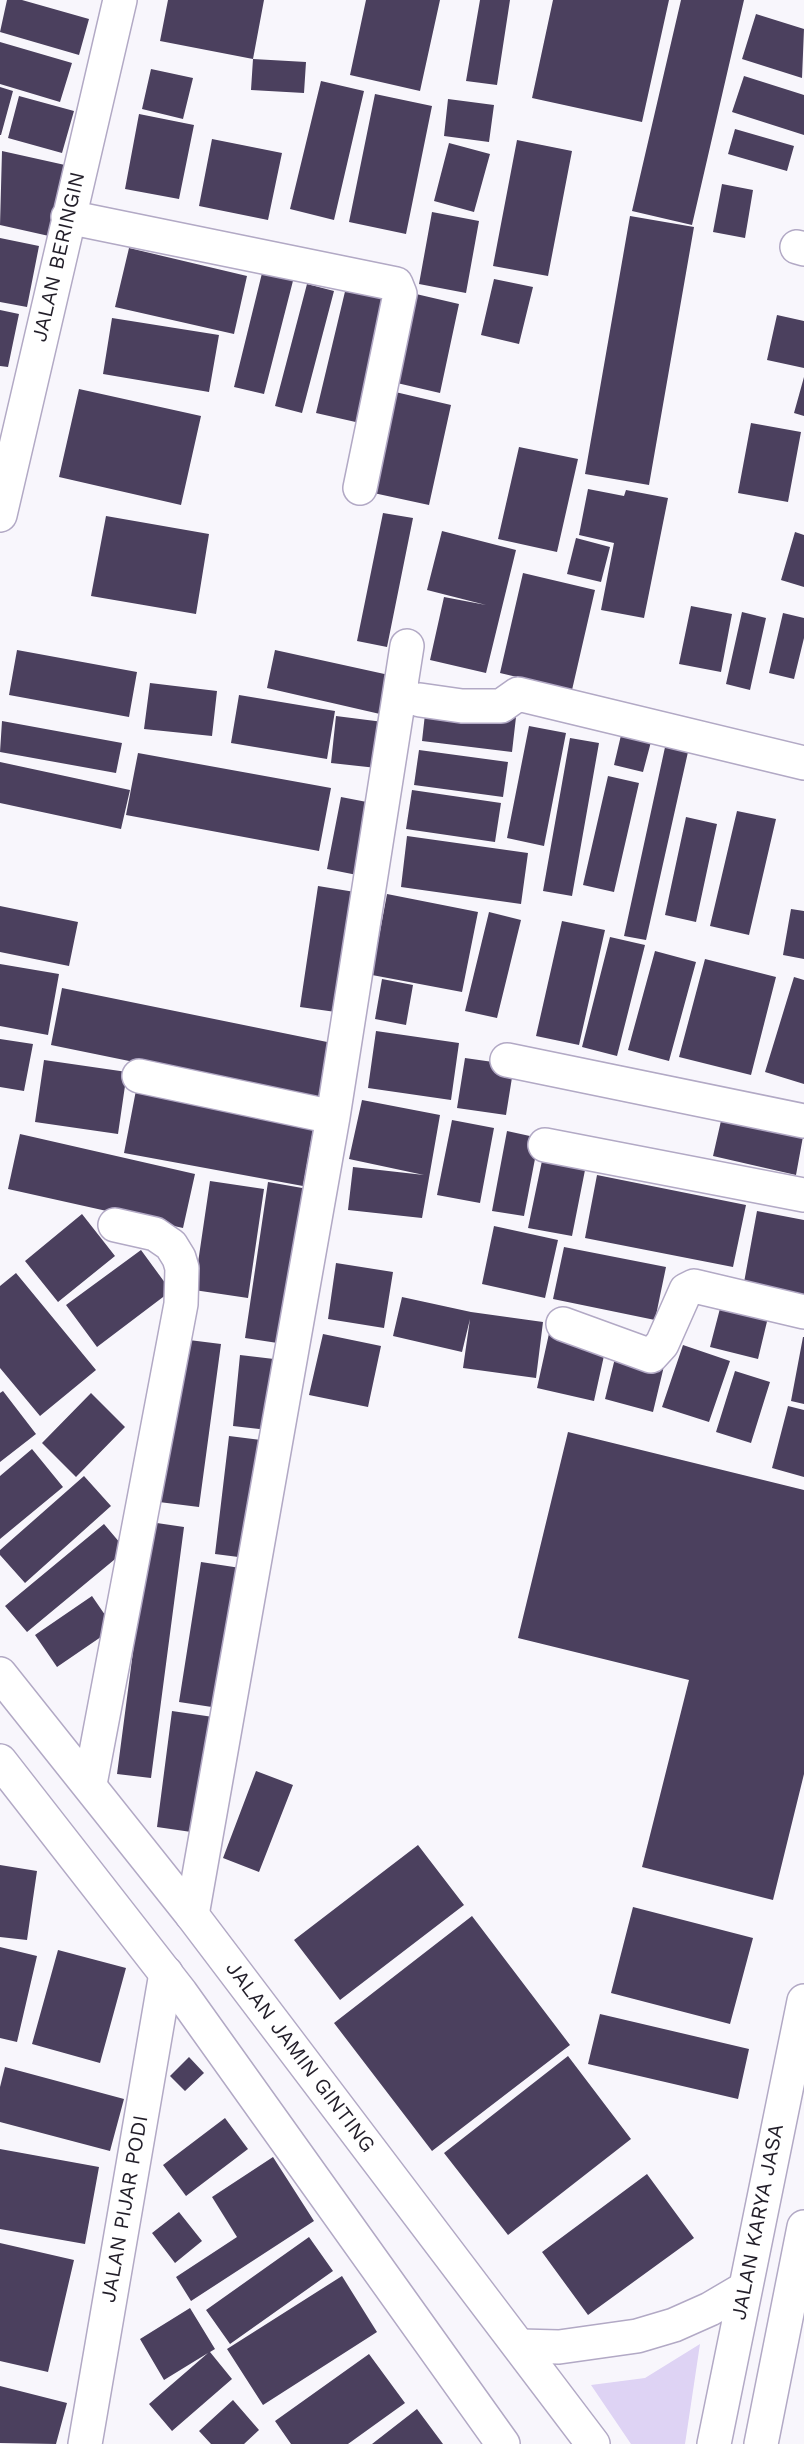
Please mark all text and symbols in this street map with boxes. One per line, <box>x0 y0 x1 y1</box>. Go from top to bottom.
street label: JALAN BERINGIN <box>27 169 91 345</box>
street label: JALAN JAMIN GINTING <box>220 1957 380 2157</box>
street label: JALAN PIJAR PODI <box>96 2113 154 2305</box>
street label: JALAN KARYA JASA <box>727 2122 789 2322</box>

